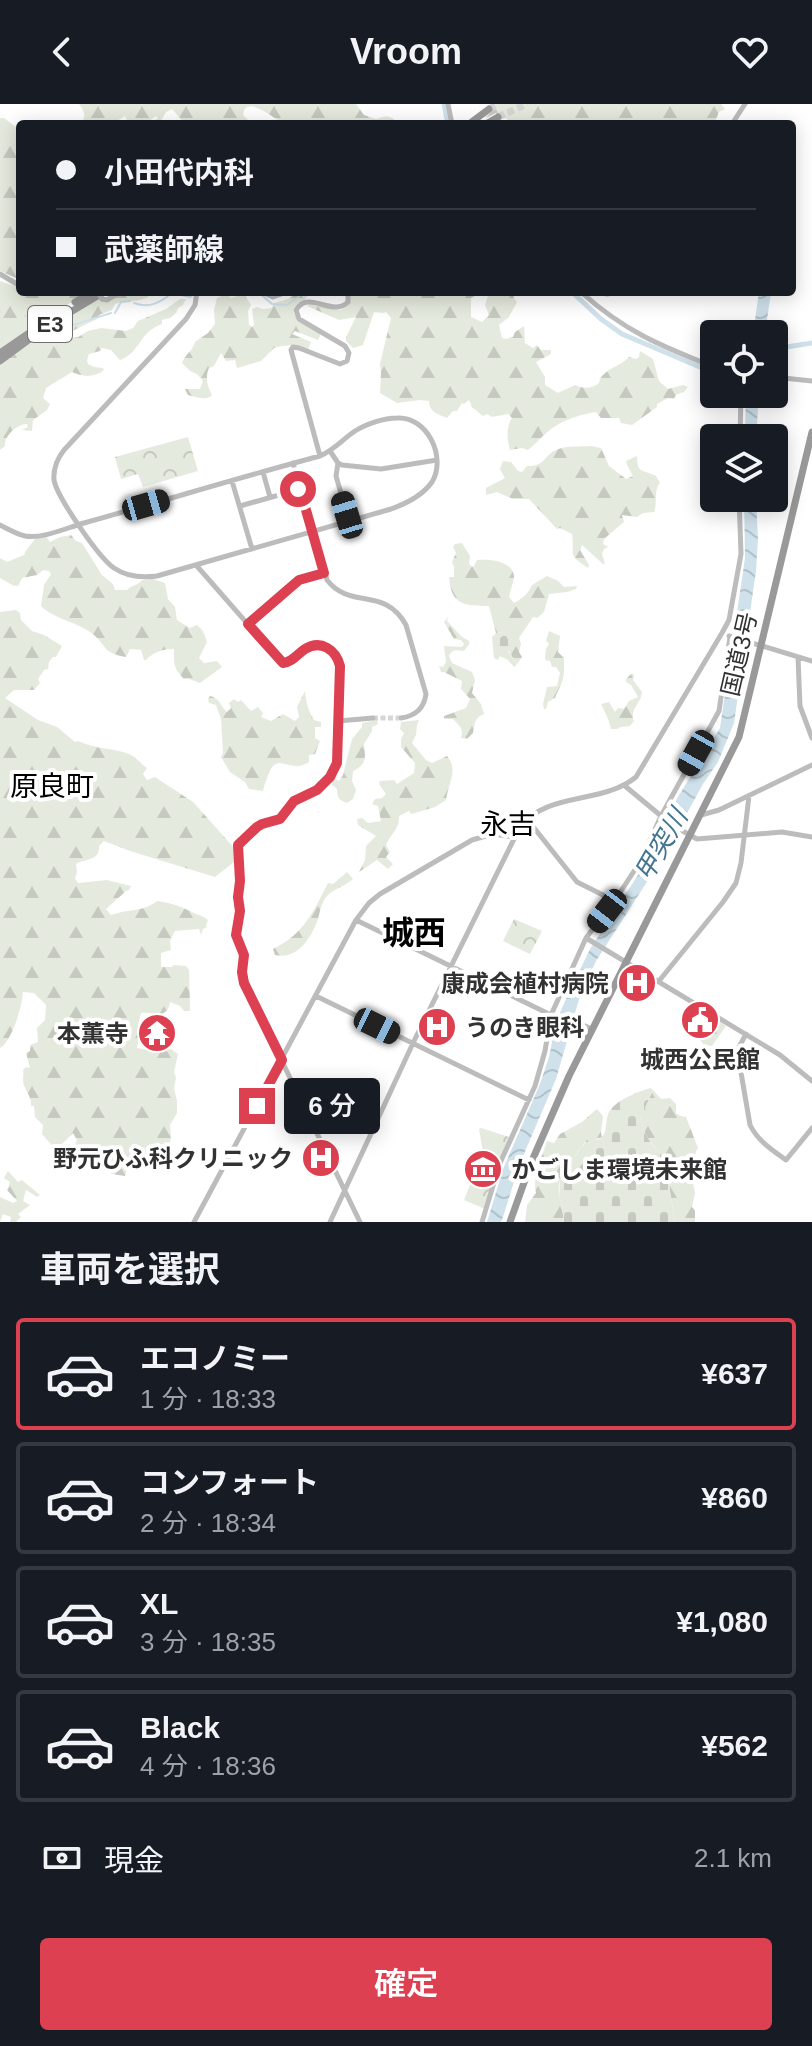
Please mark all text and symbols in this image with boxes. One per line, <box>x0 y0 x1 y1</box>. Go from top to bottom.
icon: back <box>40 30 84 74</box>
icon: heart <box>728 30 772 74</box>
text: Vroom <box>350 31 462 72</box>
text: 小田代内科 <box>104 156 254 189</box>
text: 武薬師線 <box>104 233 224 266</box>
road number: E3 <box>28 306 72 342</box>
map controls <box>700 320 788 512</box>
button: locate <box>700 320 788 408</box>
button: layers <box>700 424 788 512</box>
route start <box>280 471 316 507</box>
car <box>120 487 172 523</box>
car <box>329 489 365 541</box>
street label: 国道3号 <box>716 609 762 699</box>
car <box>674 726 718 780</box>
district label: 原良町 <box>10 771 94 802</box>
water label: 甲突川 <box>629 801 695 886</box>
district label: 永吉 <box>480 809 536 840</box>
car <box>583 885 631 937</box>
district label: 城西 <box>382 915 446 951</box>
hospital icon: 康成会植村病院 <box>616 962 658 1004</box>
place label: 康成会植村病院 <box>441 970 609 997</box>
public building icon: 城西公民館 <box>679 999 721 1041</box>
car <box>350 1005 404 1047</box>
hospital icon: うのき眼科 <box>416 1006 458 1048</box>
temple icon: 本薫寺 <box>136 1012 178 1054</box>
place label: うのき眼科 <box>465 1014 584 1041</box>
place label: 本薫寺 <box>57 1020 129 1047</box>
place label: 城西公民館 <box>640 1046 760 1073</box>
callout: 6 分 <box>285 1078 381 1134</box>
route end <box>239 1088 275 1124</box>
text: 6 分 <box>308 1091 356 1121</box>
hospital icon: 野元ひふ科クリニック <box>300 1137 342 1179</box>
place label: 野元ひふ科クリニック <box>53 1145 293 1172</box>
museum icon: かごしま環境未来館 <box>462 1148 504 1190</box>
place label: かごしま環境未来館 <box>511 1156 727 1183</box>
text: 車両を選択 <box>40 1249 220 1290</box>
icon: car <box>44 1338 116 1410</box>
text: エコノミー <box>140 1342 290 1375</box>
text: ¥637 <box>701 1357 768 1390</box>
text: 1 分 · 18:33 <box>140 1384 276 1414</box>
icon: car <box>44 1462 116 1534</box>
text: コンフォート <box>140 1466 319 1499</box>
text: ¥860 <box>701 1481 768 1514</box>
text: 2 分 · 18:34 <box>140 1508 276 1538</box>
icon: car <box>44 1586 116 1658</box>
text: XL <box>140 1587 178 1620</box>
text: ¥1,080 <box>676 1605 768 1638</box>
text: 3 分 · 18:35 <box>140 1627 276 1657</box>
icon: car <box>44 1710 116 1782</box>
text: Black <box>140 1711 220 1744</box>
text: ¥562 <box>701 1729 768 1762</box>
text: 4 分 · 18:36 <box>140 1751 276 1781</box>
icon: cash <box>40 1836 84 1880</box>
text: 2.1 km <box>694 1843 772 1873</box>
text: 現金 <box>104 1844 164 1877</box>
button: 確定 <box>40 1938 772 2030</box>

